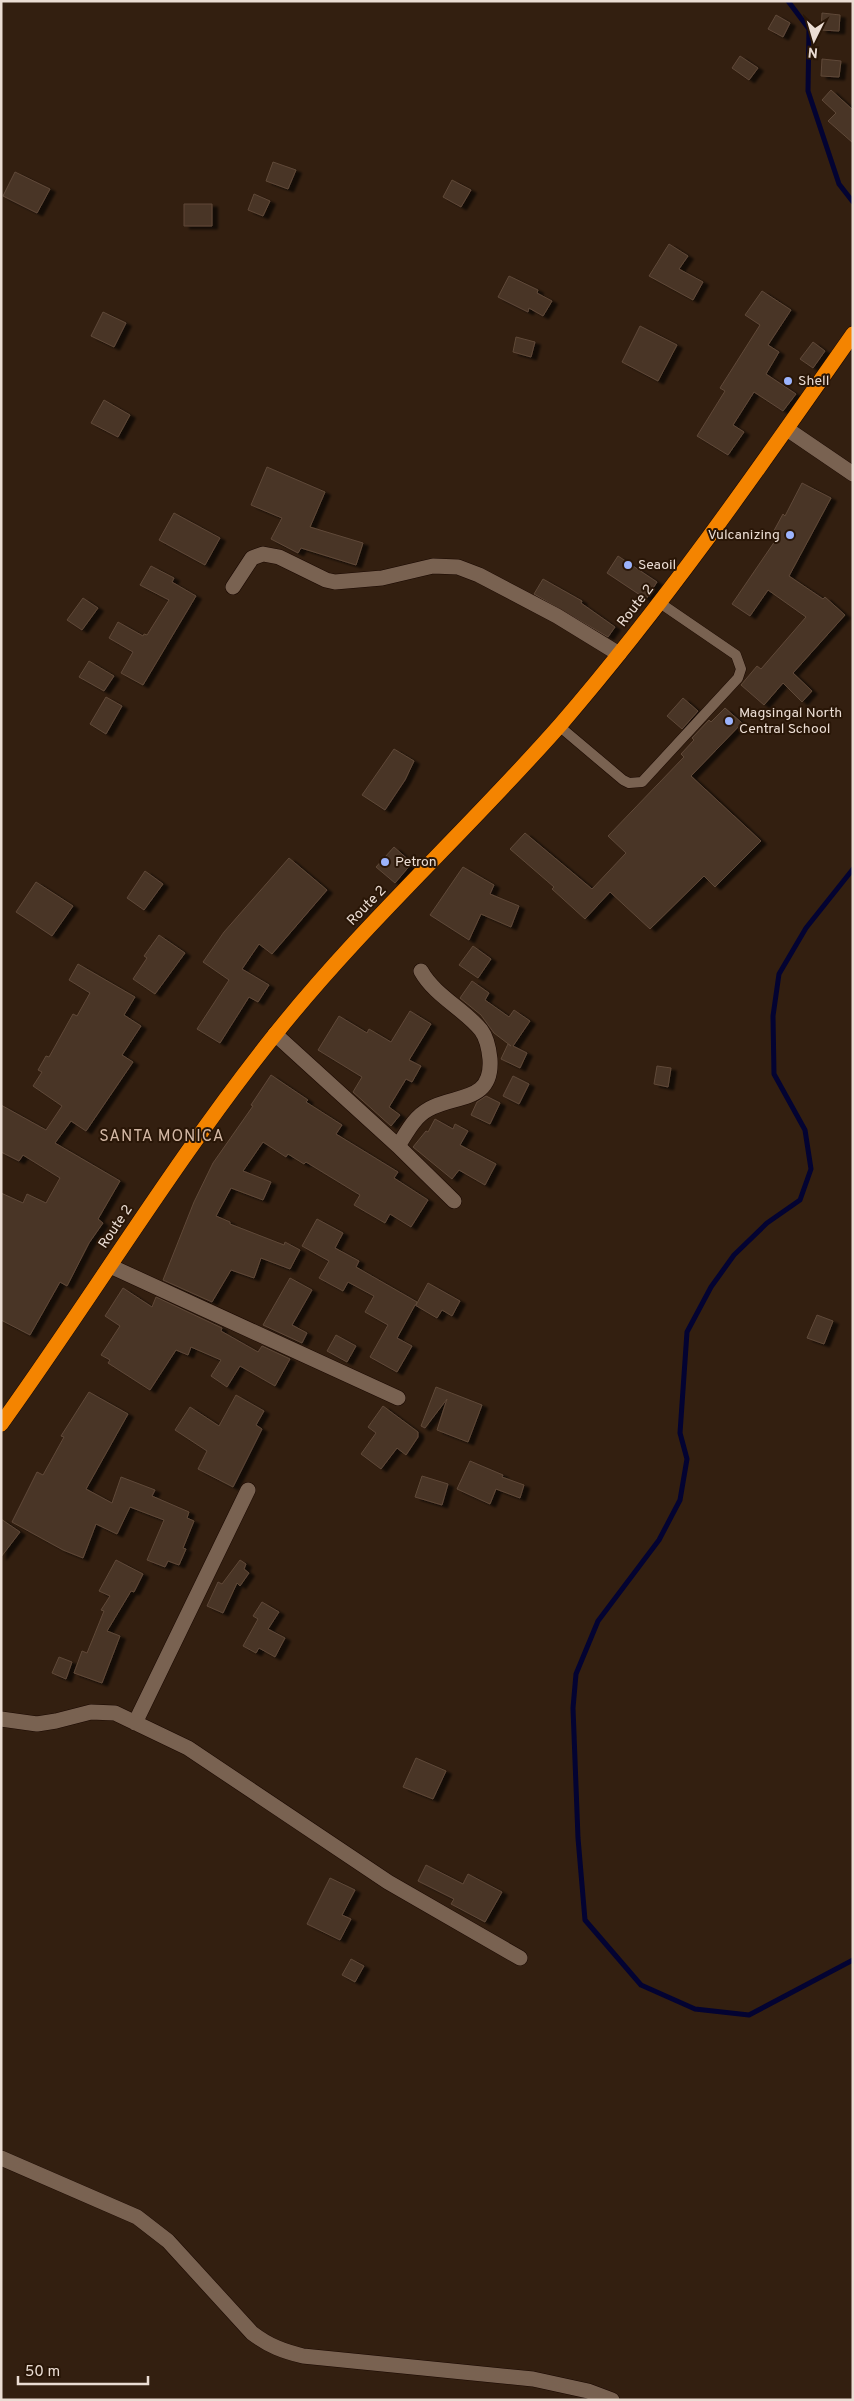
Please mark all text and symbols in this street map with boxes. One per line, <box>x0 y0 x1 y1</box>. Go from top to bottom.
north arrow <box>789 15 839 65</box>
text: N <box>807 43 819 60</box>
place label: Shell <box>798 373 829 390</box>
marker: Shell <box>782 375 794 387</box>
place label: Vulcanizing <box>708 527 780 544</box>
marker: Vulcanizing <box>784 529 796 541</box>
place label: Seaoil <box>638 557 676 574</box>
marker: Seaoil <box>622 559 634 571</box>
street label: Route 2 <box>614 581 658 631</box>
place label: Magsingal North Central School <box>739 705 842 738</box>
marker: Magsingal North Central School <box>723 715 735 727</box>
place label: Petron <box>395 854 437 871</box>
marker: Petron <box>379 856 391 868</box>
street label: Route 2 <box>344 882 390 930</box>
district label: SANTA MONICA <box>99 1127 225 1147</box>
street label: Route 2 <box>95 1202 137 1252</box>
scale bar <box>18 2354 148 2386</box>
text: 50 m <box>25 2363 60 2382</box>

